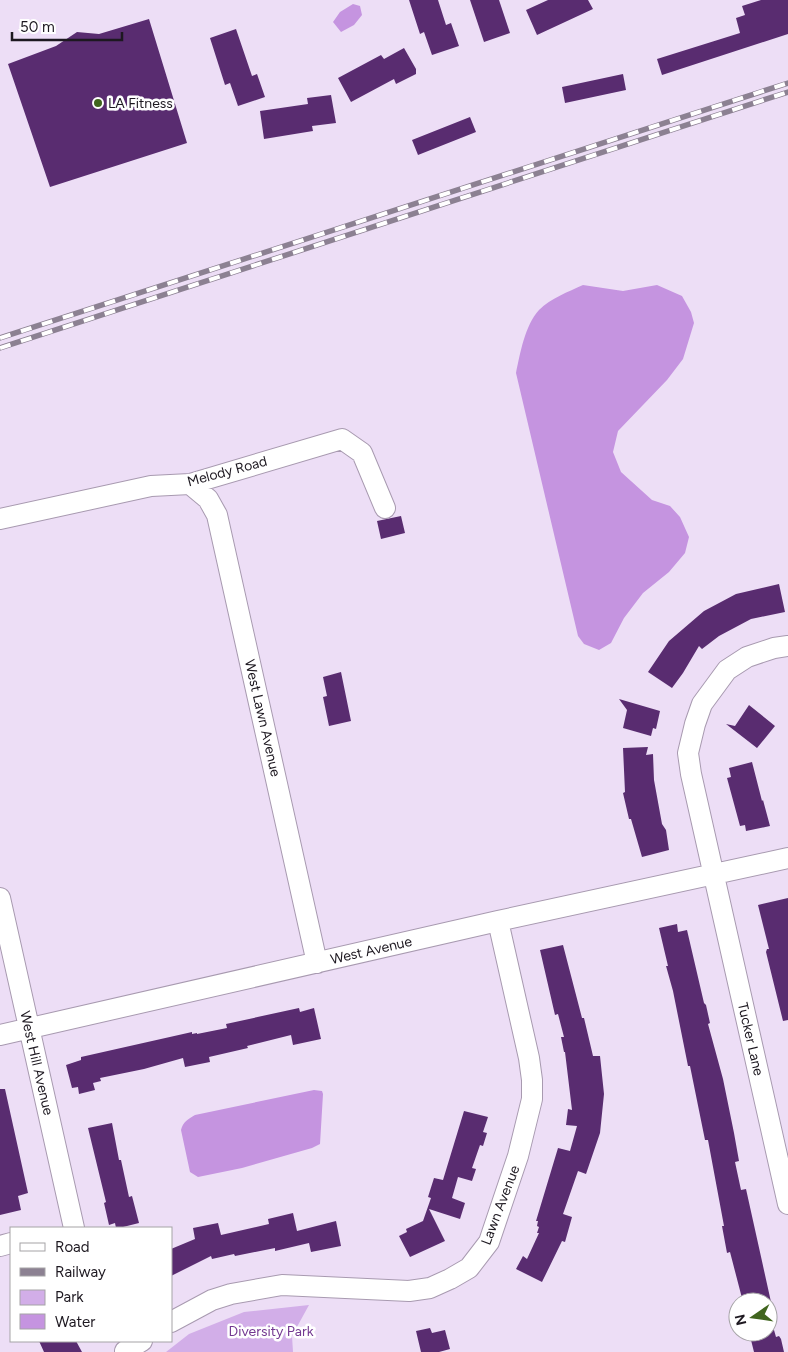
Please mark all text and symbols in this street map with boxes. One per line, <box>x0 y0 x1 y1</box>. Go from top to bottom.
scale bar <box>12 10 122 42</box>
text: 50 m <box>20 18 55 36</box>
place label: LA Fitness <box>108 95 173 112</box>
marker: LA Fitness <box>92 97 104 109</box>
street label: Melody Road <box>185 453 269 490</box>
street label: West Lawn Avenue <box>241 658 284 779</box>
street label: West Avenue <box>329 933 414 968</box>
street label: Tucker Lane <box>734 1001 767 1078</box>
street label: West Hill Avenue <box>16 1009 57 1117</box>
street label: Lawn Avenue <box>477 1163 524 1247</box>
legend <box>10 1227 172 1342</box>
text: Road <box>55 1238 90 1256</box>
text: Railway <box>55 1263 106 1281</box>
text: Park <box>55 1288 84 1306</box>
north arrow <box>728 1292 778 1342</box>
text: Water <box>55 1313 95 1331</box>
text: N <box>731 1313 750 1327</box>
park label: Diversity Park <box>229 1323 314 1340</box>

